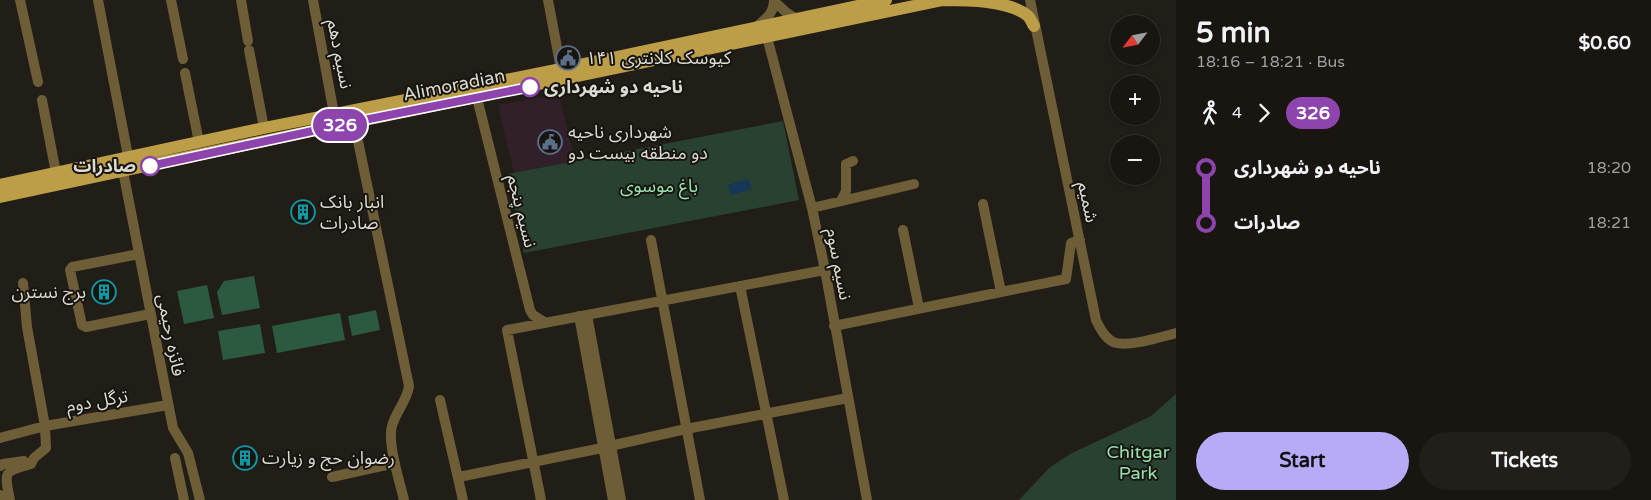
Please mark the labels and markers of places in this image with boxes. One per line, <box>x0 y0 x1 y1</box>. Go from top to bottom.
public building icon: کیوسک کلانتری ۱۴۱ <box>555 45 581 71</box>
place label: کیوسک کلانتری ۱۴۱ <box>586 47 732 69</box>
place label: ناحیه دو شهرداری <box>544 76 683 98</box>
marker: ناحیه دو شهرداری <box>520 77 540 97</box>
place label: شهرداری ناحیه دو منطقه بیست دو <box>568 121 708 164</box>
public building icon: شهرداری ناحیه دو منطقه بیست دو <box>537 129 563 155</box>
place label: صادرات <box>73 155 136 177</box>
marker: صادرات <box>140 156 160 176</box>
place label: انبار بانک صادرات <box>320 191 384 234</box>
building icon: انبار بانک صادرات <box>290 199 316 225</box>
building icon: برج نسترن <box>91 279 117 305</box>
place label: برج نسترن <box>12 281 86 305</box>
building icon: رضوان حج و زیارت <box>232 445 258 471</box>
place label: رضوان حج و زیارت <box>262 447 395 471</box>

